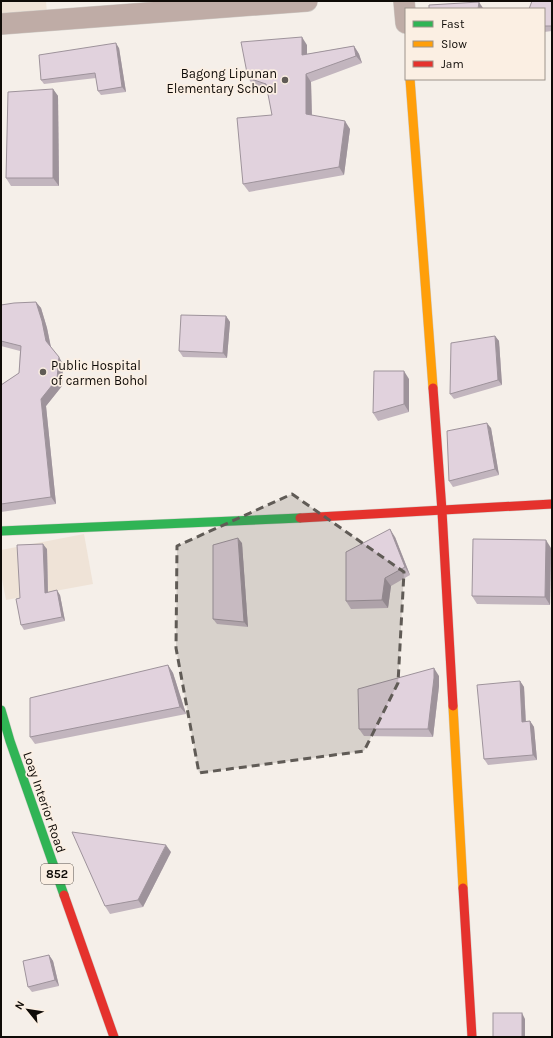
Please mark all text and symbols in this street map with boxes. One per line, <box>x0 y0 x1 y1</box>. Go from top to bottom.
legend <box>405 8 545 80</box>
text: Fast <box>441 17 465 31</box>
text: Slow <box>441 37 467 51</box>
text: Jam <box>441 57 464 71</box>
place label: Bagong Lipunan Elementary School <box>167 66 277 96</box>
marker: Bagong Lipunan Elementary School <box>280 75 290 85</box>
place label: Public Hospital of carmen Bohol <box>51 358 148 388</box>
marker: Public Hospital of carmen Bohol <box>38 367 48 377</box>
street label: Loay Interior Road <box>20 750 69 855</box>
road number: 852 <box>41 864 73 884</box>
north arrow <box>8 990 48 1030</box>
text: N <box>12 999 27 1012</box>

